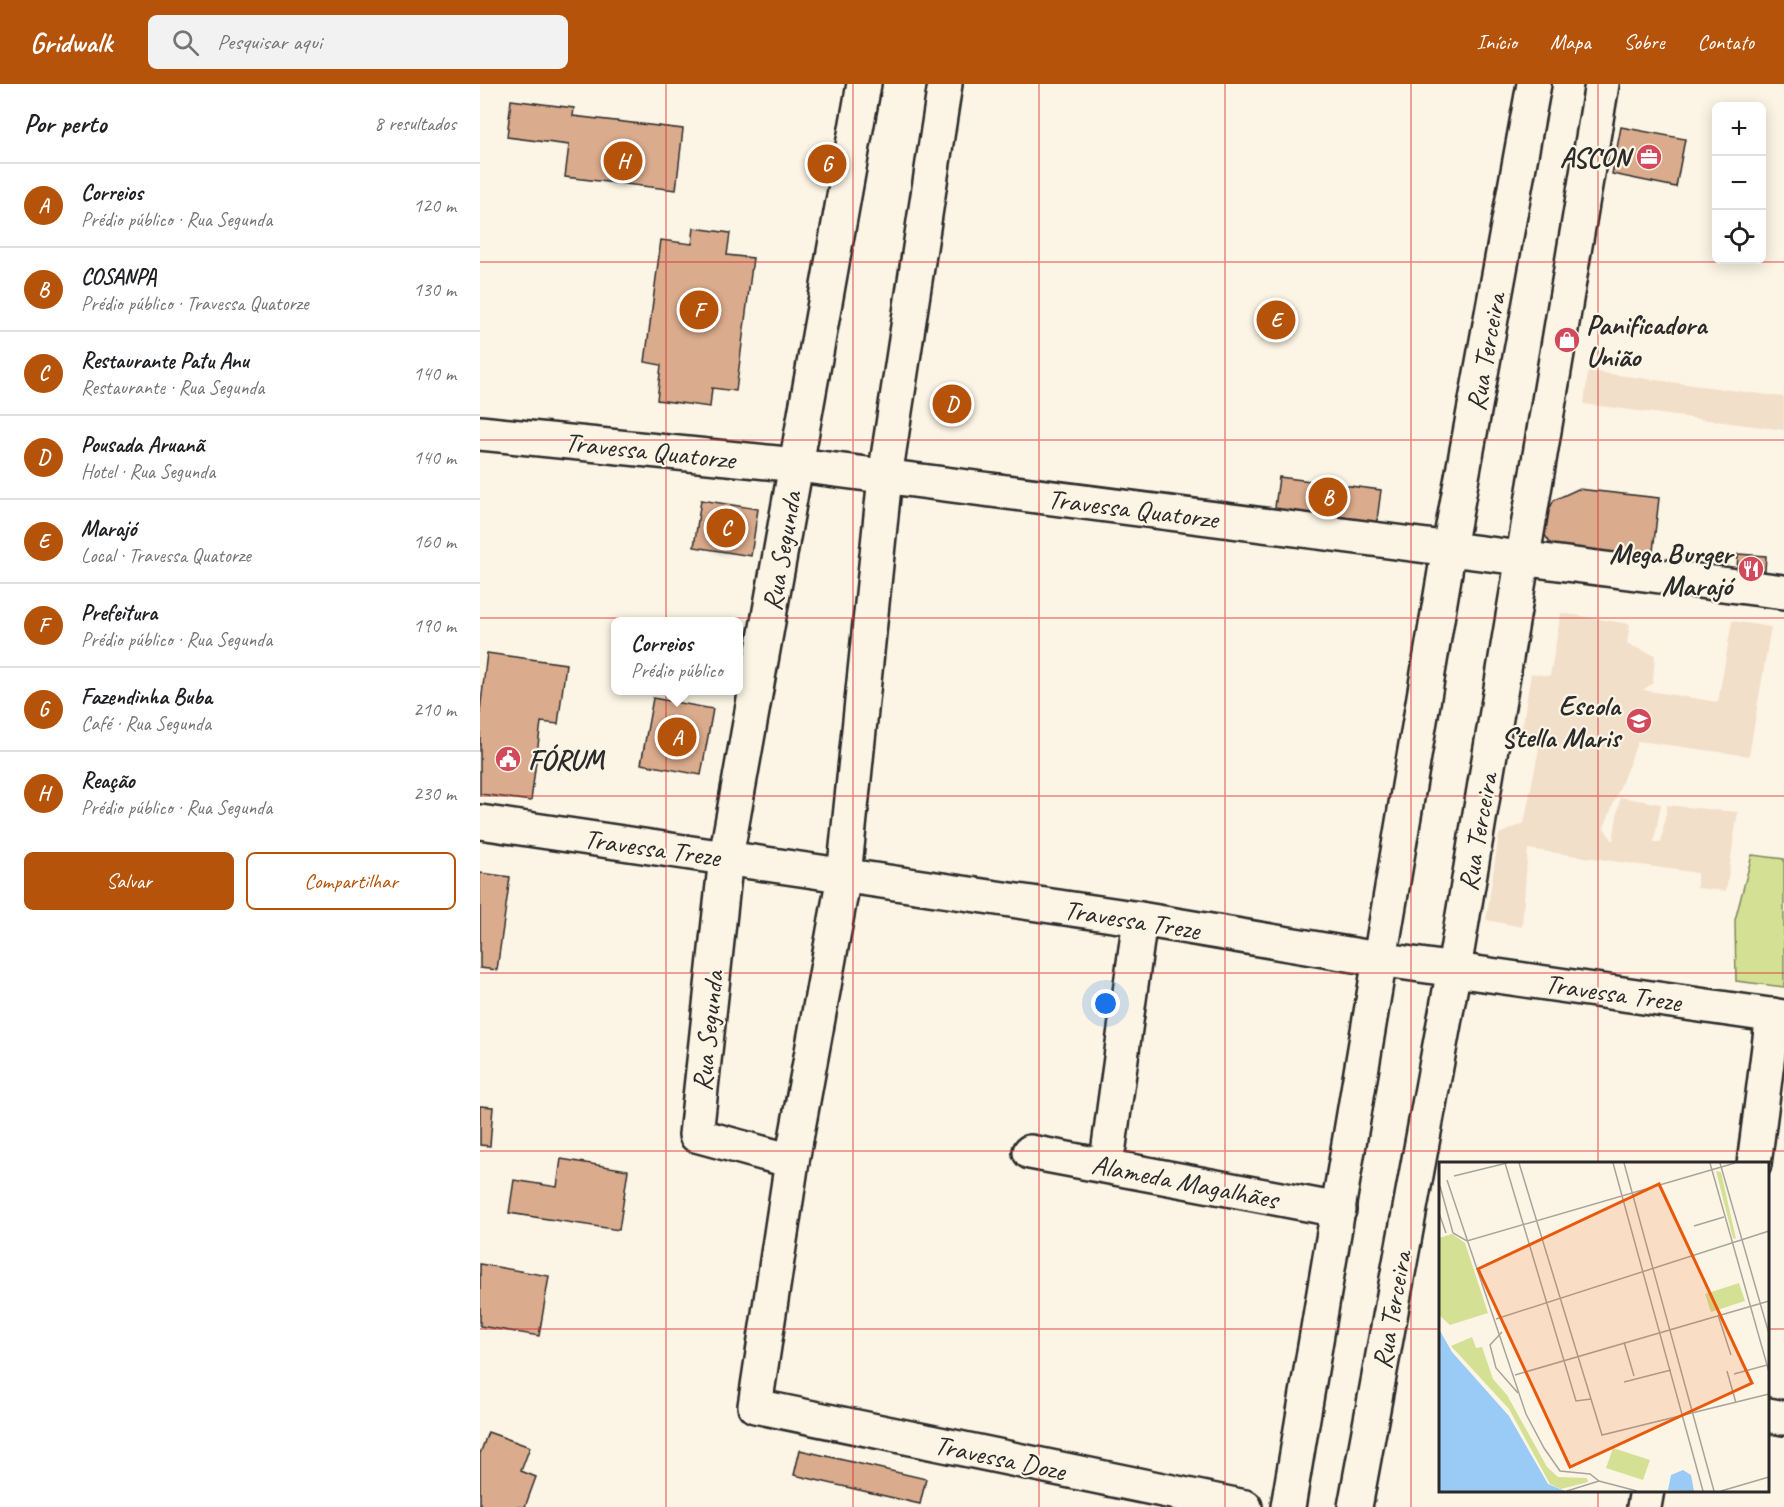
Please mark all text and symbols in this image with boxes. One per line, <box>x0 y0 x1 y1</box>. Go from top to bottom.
search box <box>148 15 568 69</box>
text: Gridwalk <box>30 25 112 60</box>
icon: search <box>169 26 202 59</box>
text: Pesquisar aqui <box>217 28 322 56</box>
text: Início <box>1477 29 1517 55</box>
text: Mapa <box>1550 29 1591 55</box>
text: Sobre <box>1624 29 1664 55</box>
text: Contato <box>1697 29 1754 55</box>
map controls <box>1712 102 1766 264</box>
button: + <box>1712 102 1766 156</box>
text: Por perto <box>24 107 106 140</box>
text: 8 resultados <box>374 111 456 136</box>
pin: H <box>604 138 642 184</box>
place label: ASCON <box>1560 140 1634 175</box>
pin: G <box>808 142 846 187</box>
office icon: ASCON <box>1634 142 1664 172</box>
button: − <box>1712 156 1766 210</box>
text: Correios <box>81 179 143 207</box>
text: A <box>38 193 49 218</box>
text: 120 m <box>413 193 456 218</box>
text: Prédio público · Rua Segunda <box>81 207 272 232</box>
button: locate <box>1712 210 1766 264</box>
text: COSANPA <box>81 263 156 291</box>
text: B <box>38 277 49 302</box>
text: 130 m <box>413 277 456 302</box>
pin: F <box>680 288 718 332</box>
street label: Rua Terceira <box>1458 288 1513 414</box>
text: Prédio público · Travessa Quatorze <box>81 291 309 316</box>
pin: E <box>1256 298 1296 342</box>
place label: Panificadora União <box>1586 307 1709 374</box>
shop icon: Panificadora União <box>1552 325 1582 355</box>
text: Restaurante Patu Anu <box>81 347 249 375</box>
text: C <box>39 361 48 386</box>
text: 140 m <box>413 361 456 386</box>
text: Restaurante · Rua Segunda <box>81 375 264 400</box>
pin: D <box>932 382 972 426</box>
street label: Travessa Quatorze <box>563 424 739 477</box>
text: Pousada Aruanã <box>81 431 204 459</box>
text: D <box>38 445 49 470</box>
text: 140 m <box>413 445 456 470</box>
text: Hotel · Rua Segunda <box>81 459 215 484</box>
pin: B <box>1308 474 1348 520</box>
street label: Travessa Quatorze <box>1046 481 1222 537</box>
street label: Rua Segunda <box>754 487 809 613</box>
pin: C <box>706 506 746 550</box>
text: Marajó <box>81 515 136 543</box>
text: E <box>38 529 49 554</box>
text: 160 m <box>413 529 456 554</box>
place label: Mega Burger Marajó <box>1609 536 1736 603</box>
text: Local · Travessa Quatorze <box>81 543 251 568</box>
restaurant icon: Mega Burger Marajó <box>1736 554 1766 584</box>
text: Prefeitura <box>81 599 157 627</box>
text: F <box>39 613 48 638</box>
text: 190 m <box>413 613 456 638</box>
popup <box>611 617 743 695</box>
text: Prédio público · Rua Segunda <box>81 627 272 652</box>
text: Correios <box>631 630 693 658</box>
text: Prédio público <box>631 658 723 683</box>
text: Fazendinha Buba <box>81 683 212 711</box>
place label: Escola Stella Maris <box>1501 688 1623 755</box>
text: G <box>39 697 48 722</box>
text: 210 m <box>413 697 456 722</box>
school or university icon: Escola Stella Maris <box>1624 706 1654 736</box>
text: Café · Rua Segunda <box>81 711 211 736</box>
pin: A <box>658 714 696 760</box>
place label: FÓRUM <box>528 742 606 777</box>
public building icon: FÓRUM <box>493 744 523 774</box>
text: Reação <box>81 767 135 795</box>
street label: Rua Terceira <box>1450 768 1505 894</box>
text: H <box>38 781 49 806</box>
text: 230 m <box>413 781 456 806</box>
text: Prédio público · Rua Segunda <box>81 795 272 820</box>
street label: Travessa Treze <box>582 821 724 875</box>
button: Salvar <box>24 852 234 910</box>
button: Compartilhar <box>246 852 456 910</box>
street label: Travessa Treze <box>1062 891 1204 948</box>
street label: Travessa Treze <box>1543 966 1685 1020</box>
street label: Rua Segunda <box>684 968 731 1093</box>
your location <box>1091 989 1120 1018</box>
street label: Alameda Magalhães <box>1089 1146 1283 1217</box>
inset map <box>1439 1162 1769 1492</box>
street label: Rua Terceira <box>1364 1246 1419 1372</box>
street label: Travessa Doze <box>931 1427 1070 1489</box>

